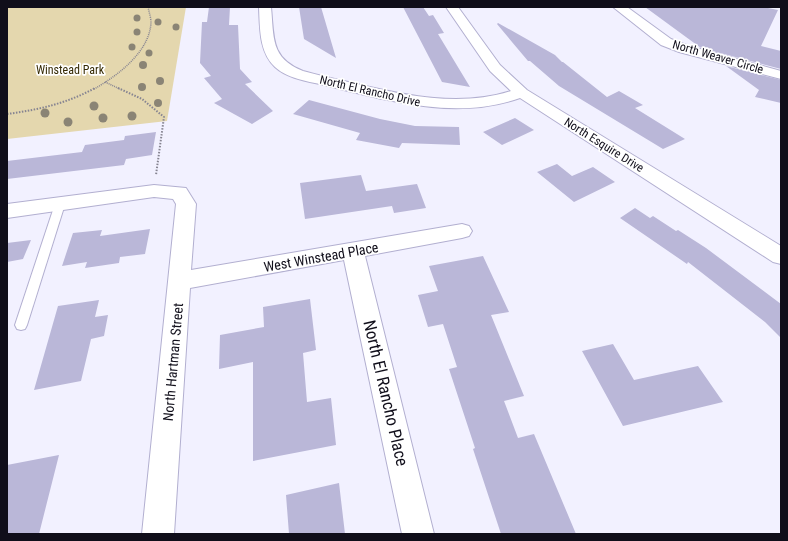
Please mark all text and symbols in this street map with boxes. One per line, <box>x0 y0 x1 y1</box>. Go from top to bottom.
street label: North Weaver Circle <box>671 37 765 77</box>
park label: Winstead Park <box>36 63 105 77</box>
street label: North El Rancho Drive <box>318 73 422 109</box>
street label: North Esquire Drive <box>562 115 647 175</box>
street label: West Winstead Place <box>262 239 380 275</box>
street label: North Hartman Street <box>160 302 186 422</box>
street label: North El Rancho Place <box>359 318 413 468</box>

